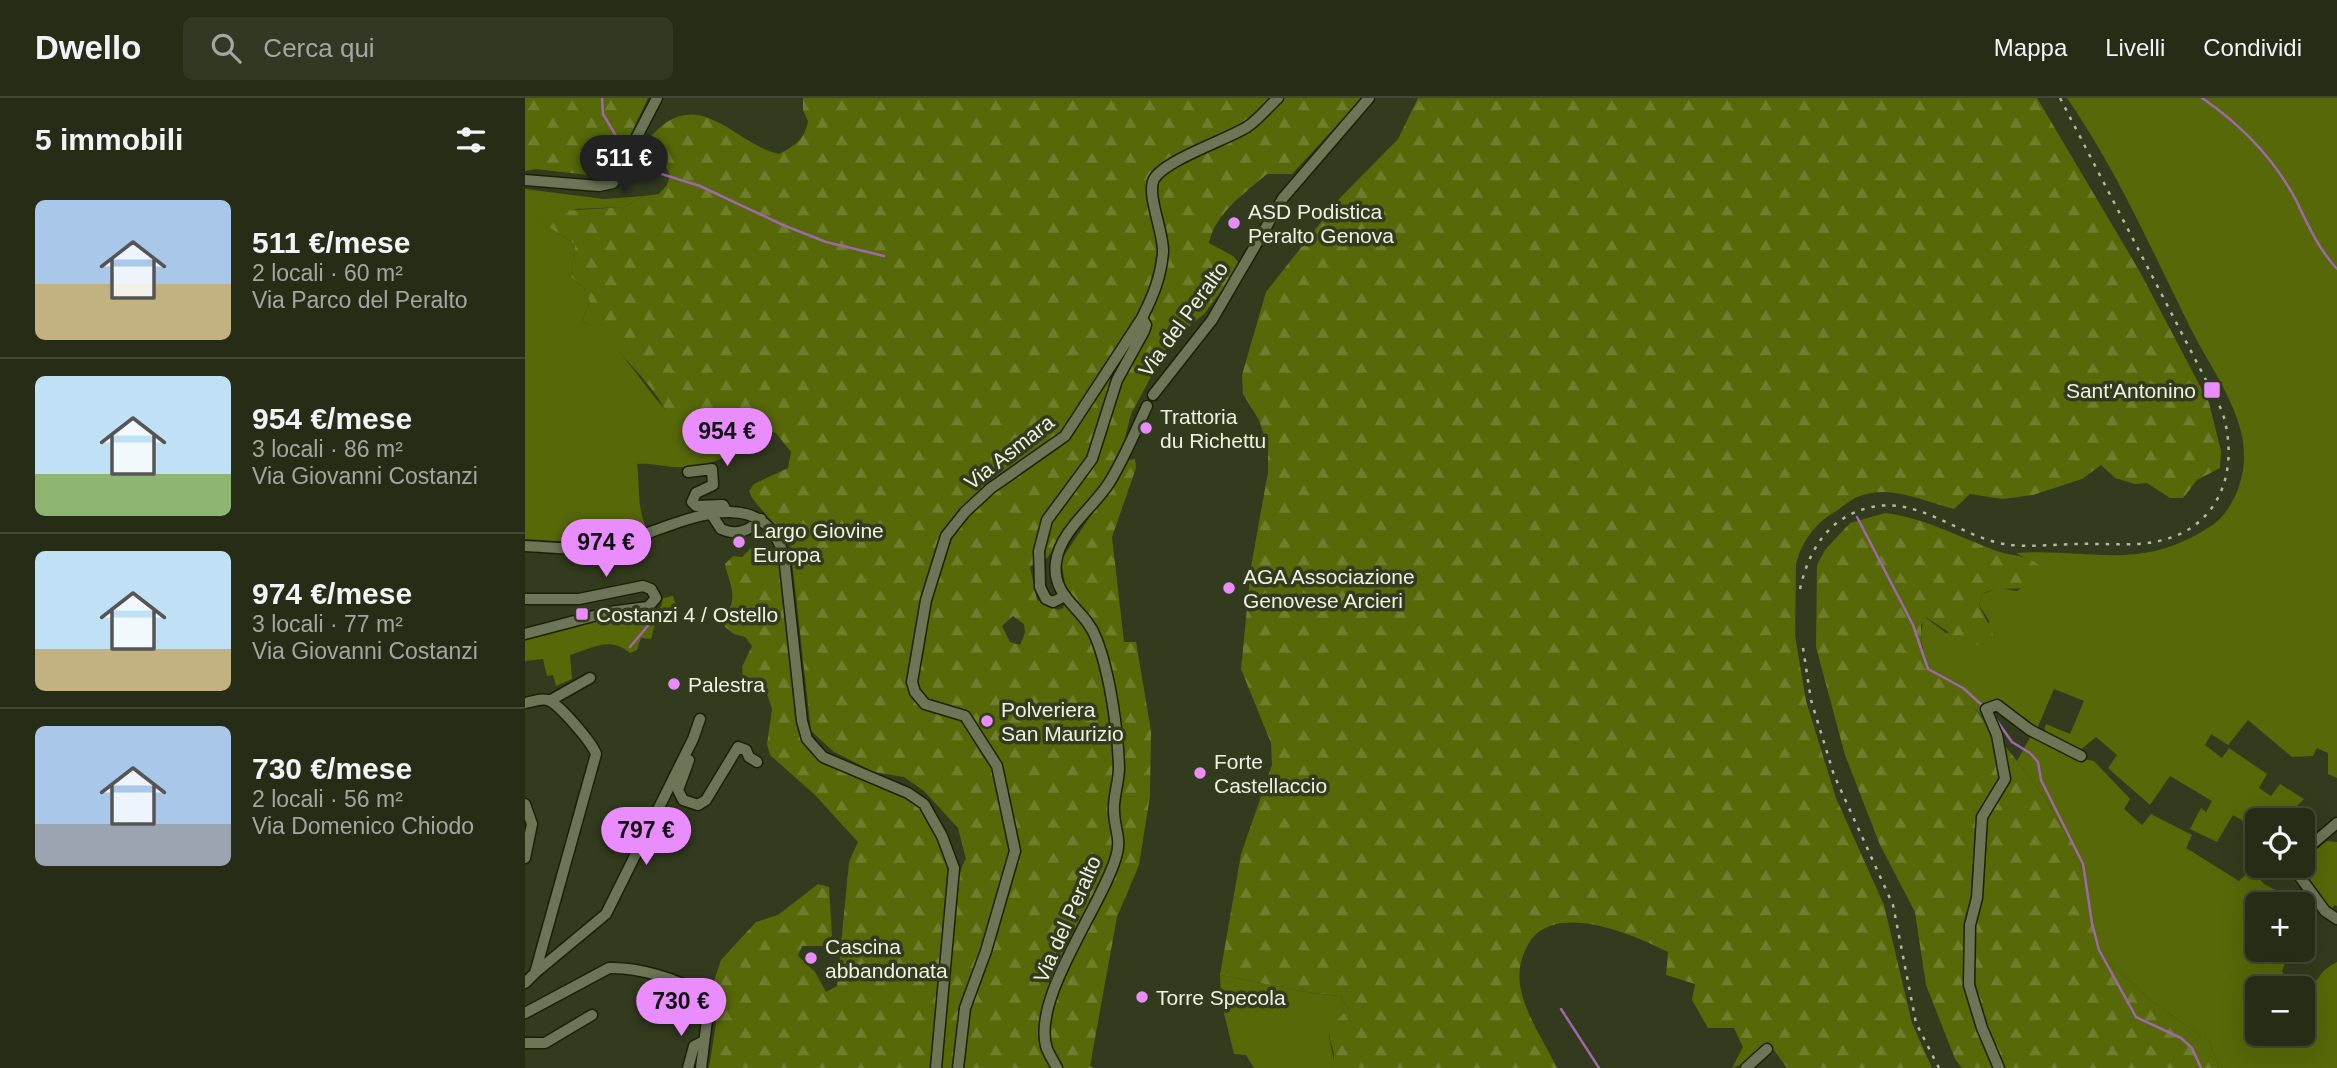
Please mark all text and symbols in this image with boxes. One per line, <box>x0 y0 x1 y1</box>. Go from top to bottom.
search box <box>183 17 673 80</box>
text: Dwello <box>35 29 141 66</box>
icon: search <box>207 29 245 67</box>
text: Cerca qui <box>263 33 375 63</box>
text: Mappa <box>1994 34 2067 61</box>
text: Livelli <box>2105 34 2165 61</box>
text: Condividi <box>2203 34 2302 61</box>
icon: filters <box>452 121 490 159</box>
text: 5 immobili <box>35 123 183 156</box>
pin: 511 € <box>575 136 673 195</box>
text: 511 € <box>596 145 652 171</box>
place label: ASD Podistica Peralto Genova <box>1248 200 1394 247</box>
marker: ASD Podistica Peralto Genova <box>1226 215 1242 231</box>
text: 511 €/mese <box>252 226 410 259</box>
icon: home <box>91 228 175 312</box>
street label: Via del Peralto <box>1134 257 1232 381</box>
text: 2 locali · 60 m² <box>252 260 403 286</box>
text: Via Parco del Peralto <box>252 287 468 313</box>
place label: Sant'Antonino <box>2066 379 2196 402</box>
marker: Sant'Antonino <box>2202 380 2222 400</box>
text: 954 €/mese <box>252 402 412 435</box>
icon: home <box>91 404 175 488</box>
place label: Trattoria du Richettu <box>1160 405 1266 452</box>
pin: 954 € <box>678 408 776 468</box>
street label: Via Asmara <box>960 410 1058 494</box>
text: 954 € <box>698 418 756 444</box>
marker: Trattoria du Richettu <box>1138 420 1154 436</box>
text: 3 locali · 86 m² <box>252 436 403 462</box>
text: Via Giovanni Costanzi <box>252 463 478 489</box>
pin: 974 € <box>557 519 655 579</box>
place label: Largo Giovine Europa <box>753 519 884 566</box>
text: 974 € <box>577 529 635 555</box>
marker: Largo Giovine Europa <box>731 534 747 550</box>
place label: AGA Associazione Genovese Arcieri <box>1243 565 1415 612</box>
text: 974 €/mese <box>252 577 412 610</box>
icon: home <box>91 579 175 663</box>
marker: AGA Associazione Genovese Arcieri <box>1221 580 1237 596</box>
place label: Costanzi 4 / Ostello <box>596 603 778 626</box>
marker: Costanzi 4 / Ostello <box>574 606 590 622</box>
text: 3 locali · 77 m² <box>252 611 403 637</box>
text: Via Giovanni Costanzi <box>252 638 478 664</box>
place label: Palestra <box>688 673 765 696</box>
marker: Palestra <box>666 676 682 692</box>
place label: Polveriera San Maurizio <box>1001 698 1124 745</box>
marker: Polveriera San Maurizio <box>979 713 995 729</box>
place label: Forte Castellaccio <box>1214 750 1327 797</box>
text: 730 €/mese <box>252 752 412 785</box>
icon: home <box>91 754 175 838</box>
marker: Forte Castellaccio <box>1192 765 1208 781</box>
text: 2 locali · 56 m² <box>252 786 403 812</box>
pin: 797 € <box>597 808 695 867</box>
map controls <box>2245 808 2315 1046</box>
button: locate <box>2245 808 2315 878</box>
text: Via Domenico Chiodo <box>252 813 474 839</box>
text: 797 € <box>617 817 675 843</box>
street label: Via del Peralto <box>1029 852 1105 986</box>
button: + <box>2245 892 2315 962</box>
place label: Cascina abbandonata <box>825 935 948 982</box>
marker: Cascina abbandonata <box>803 950 819 966</box>
button: − <box>2245 976 2315 1046</box>
pin: 730 € <box>632 978 730 1038</box>
place label: Torre Specola <box>1156 986 1286 1009</box>
text: 730 € <box>652 988 710 1014</box>
marker: Torre Specola <box>1134 989 1150 1005</box>

